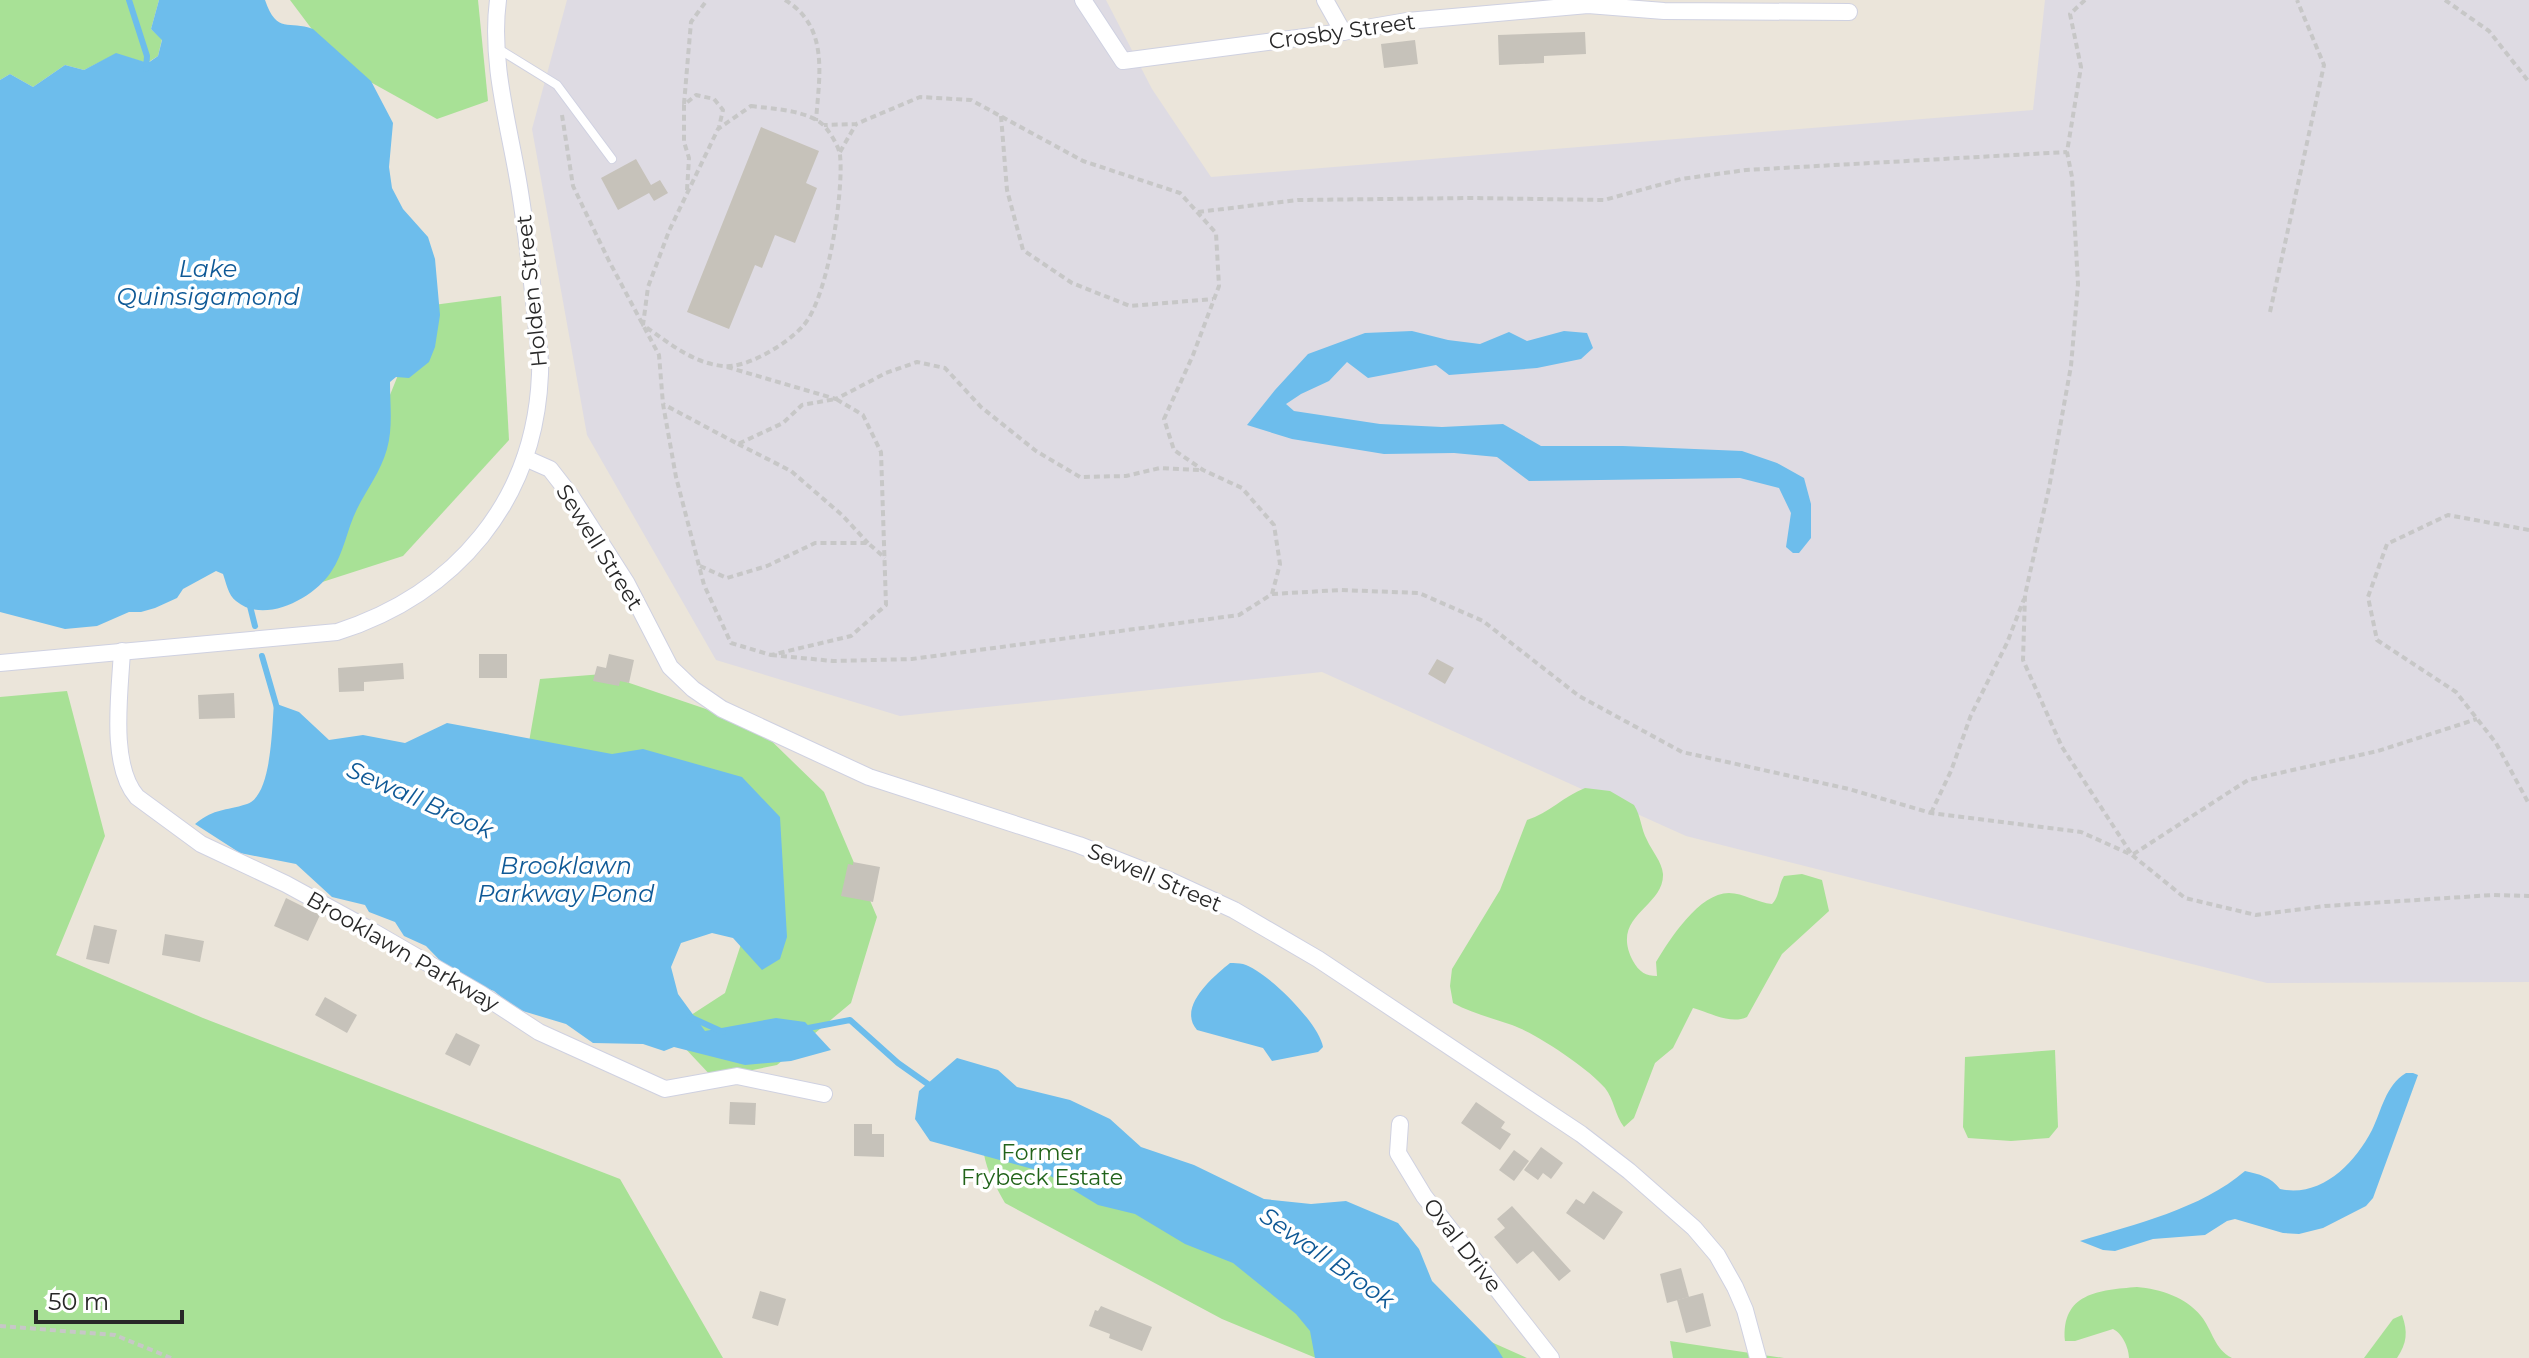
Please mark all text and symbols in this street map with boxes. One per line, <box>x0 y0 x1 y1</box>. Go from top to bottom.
street label: Crosby Street <box>1267 8 1417 55</box>
street label: Holden Street <box>510 213 553 368</box>
water label: Lake Quinsigamond <box>117 254 300 311</box>
street label: Sewell Street <box>550 479 649 615</box>
water label: Sewall Brook <box>343 754 499 845</box>
street label: Sewell Street <box>1084 837 1226 918</box>
water label: Brooklawn Parkway Pond <box>478 851 655 908</box>
street label: Brooklawn Parkway <box>302 885 504 1018</box>
park label: Former Frybeck Estate <box>961 1139 1123 1191</box>
street label: Oval Drive <box>1417 1193 1508 1298</box>
water label: Sewall Brook <box>1255 1201 1401 1315</box>
scale bar <box>36 1274 182 1324</box>
text: 50 m <box>48 1287 109 1316</box>

